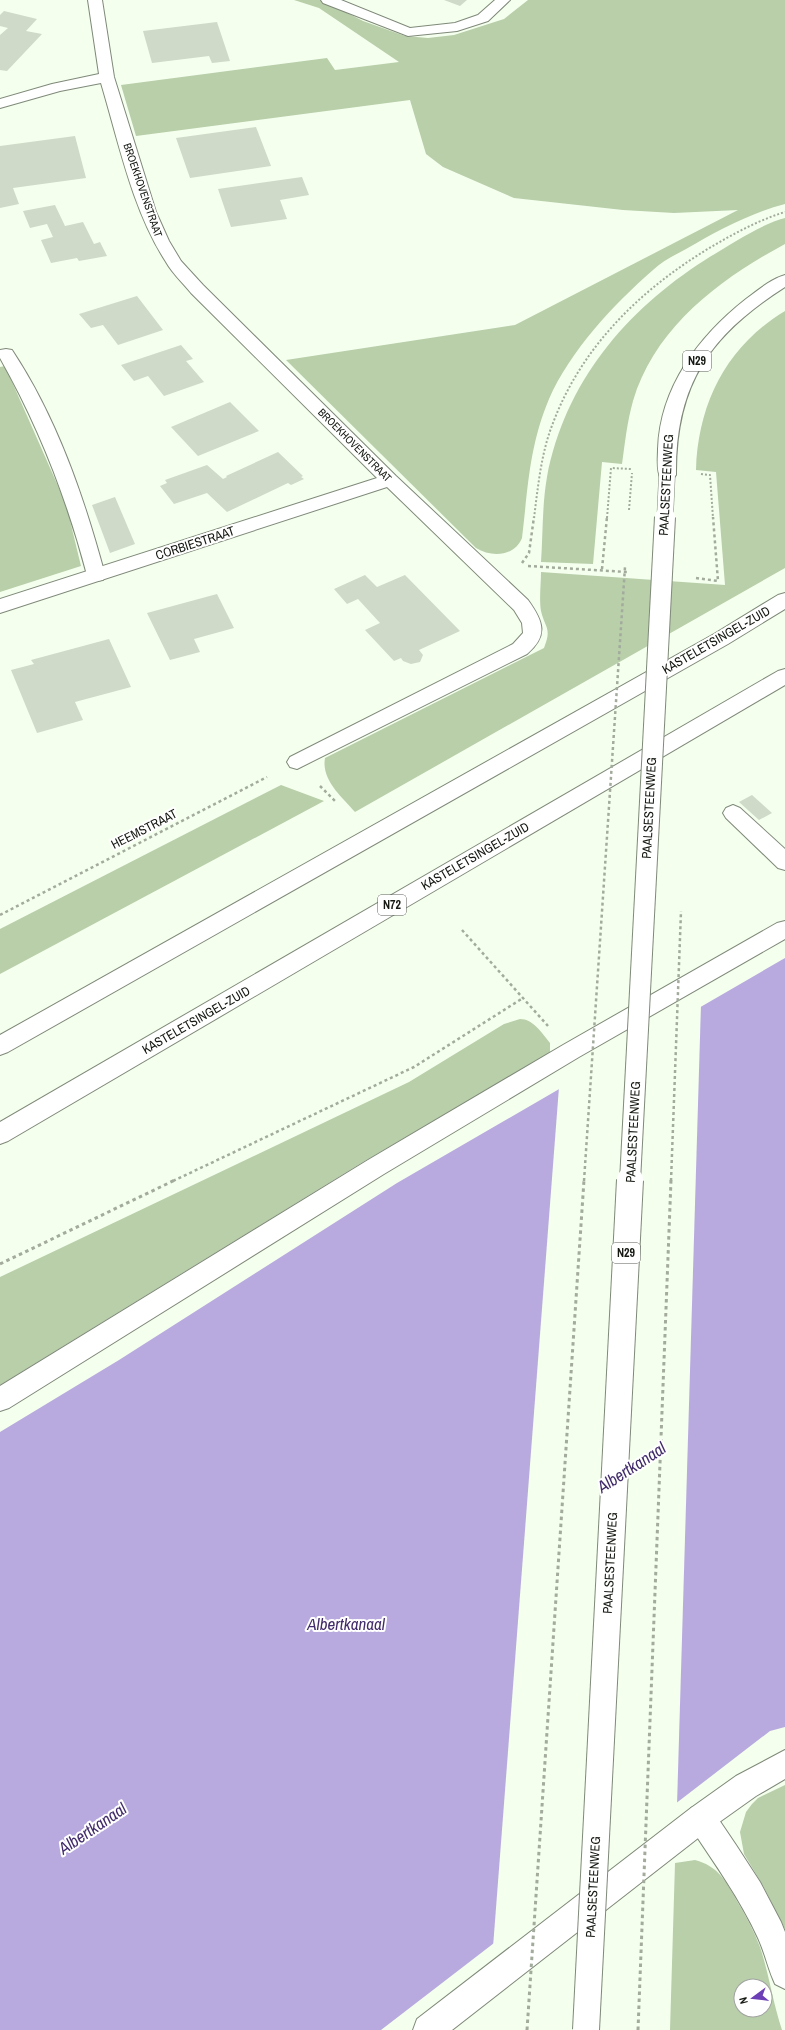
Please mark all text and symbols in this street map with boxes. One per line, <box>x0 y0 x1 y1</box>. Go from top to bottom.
street label: BROEKHOVENSTRAAT <box>120 141 166 239</box>
road number: N29 <box>683 351 711 371</box>
street label: BROEKHOVENSTRAAT <box>315 405 395 485</box>
street label: PAALSESTEENWEG <box>655 434 677 536</box>
street label: CORBIESTRAAT <box>153 522 237 564</box>
street label: KASTELETSINGEL-ZUID <box>659 602 773 678</box>
street label: PAALSESTEENWEG <box>638 757 660 859</box>
street label: HEEMSTRAAT <box>108 805 180 853</box>
street label: KASTELETSINGEL-ZUID <box>418 818 532 894</box>
road number: N72 <box>378 895 406 915</box>
street label: KASTELETSINGEL-ZUID <box>139 982 253 1058</box>
street label: PAALSESTEENWEG <box>622 1081 644 1183</box>
road number: N29 <box>612 1243 640 1263</box>
water label: Albertkanaal <box>591 1436 671 1498</box>
street label: PAALSESTEENWEG <box>599 1512 621 1614</box>
water label: Albertkanaal <box>306 1612 386 1635</box>
water label: Albertkanaal <box>53 1796 131 1860</box>
street label: PAALSESTEENWEG <box>582 1836 604 1938</box>
north arrow <box>733 1978 773 2018</box>
text: N <box>736 1996 751 2006</box>

